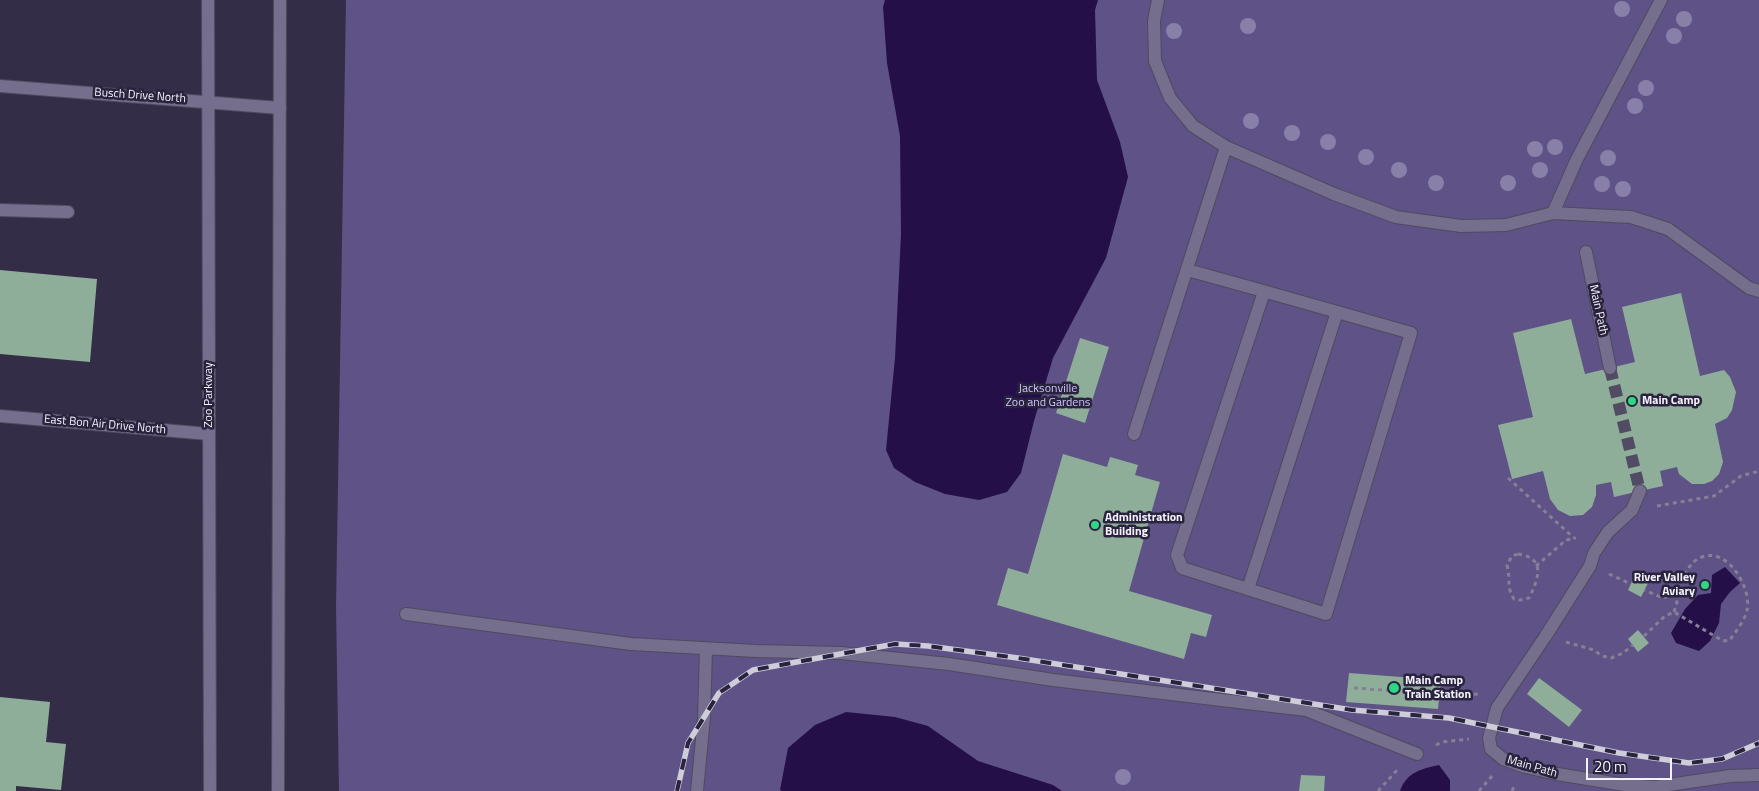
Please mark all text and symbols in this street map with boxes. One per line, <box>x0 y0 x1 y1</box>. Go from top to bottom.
street label: Busch Drive North <box>94 86 186 106</box>
street label: Main Path <box>1586 283 1610 337</box>
street label: Zoo Parkway <box>202 362 216 428</box>
park label: Jacksonville Zoo and Gardens <box>1006 382 1090 410</box>
place label: Main Camp <box>1642 394 1700 408</box>
marker: Main Camp <box>1626 395 1638 407</box>
street label: East Bon Air Drive North <box>43 412 167 438</box>
place label: Administration Building <box>1105 511 1183 539</box>
marker: Administration Building <box>1089 519 1101 531</box>
place label: River Valley Aviary <box>1634 571 1695 599</box>
marker: River Valley Aviary <box>1699 579 1711 591</box>
place label: Main Camp Train Station <box>1405 674 1471 702</box>
marker: Main Camp Train Station <box>1387 681 1401 695</box>
scale bar <box>1589 748 1675 780</box>
street label: Main Path <box>1505 753 1559 781</box>
text: 20 m <box>1594 755 1627 778</box>

